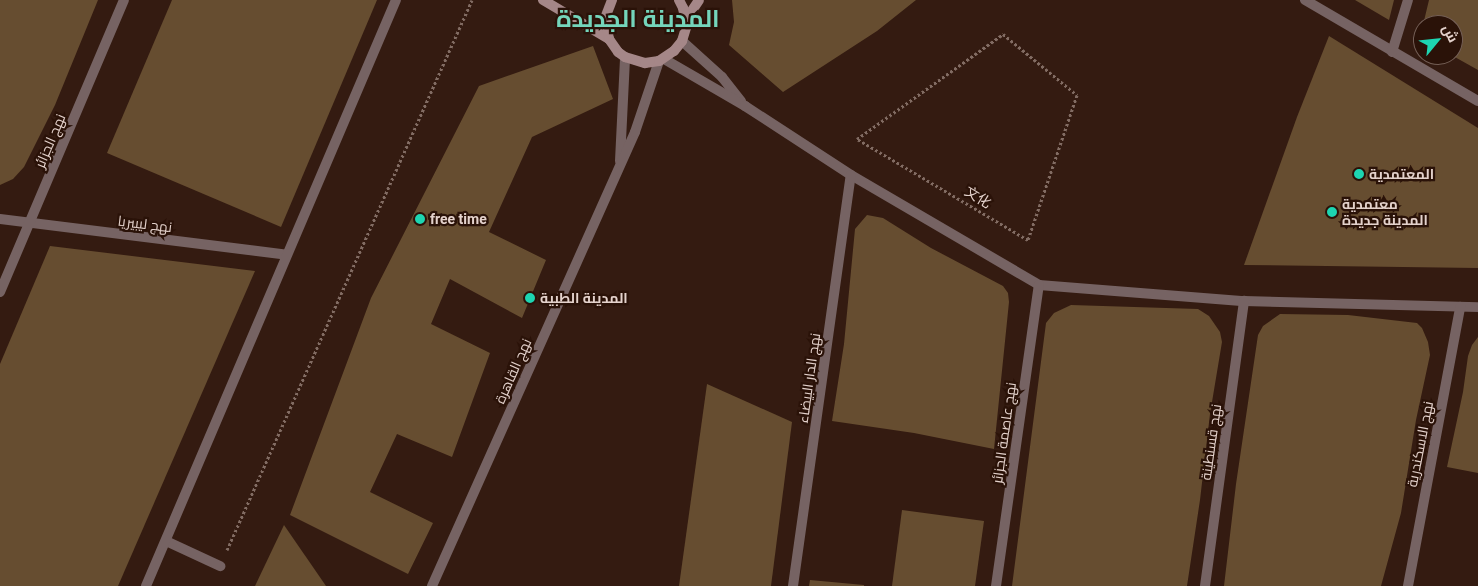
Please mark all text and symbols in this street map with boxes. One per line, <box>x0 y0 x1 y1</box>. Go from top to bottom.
district label: المدينة الجديدة <box>556 6 720 34</box>
north arrow <box>1413 15 1463 65</box>
text: ش <box>1439 22 1462 45</box>
street label: نهج الجزائر <box>31 111 69 171</box>
place label: المعتمدية <box>1369 166 1434 182</box>
marker: المعتمدية <box>1353 168 1365 180</box>
street label: 文化 <box>962 183 994 211</box>
place label: معتمدية المدينة جديدة <box>1342 196 1428 228</box>
marker: معتمدية المدينة جديدة <box>1326 206 1338 218</box>
place label: free time <box>430 211 487 227</box>
street label: نهج ليبيريا <box>117 212 173 236</box>
marker: free time <box>414 213 426 225</box>
place label: المدينة الطبية <box>540 290 628 306</box>
marker: المدينة الطبية <box>524 292 536 304</box>
street label: نهج الدار البيضاء <box>794 332 824 424</box>
street label: نهج القاهرة <box>491 336 535 406</box>
street label: نهج عاصمة الجزائر <box>989 381 1019 485</box>
street label: نهج الاسكندرية <box>1403 400 1437 488</box>
street label: نهج قسنطينة <box>1197 403 1225 481</box>

